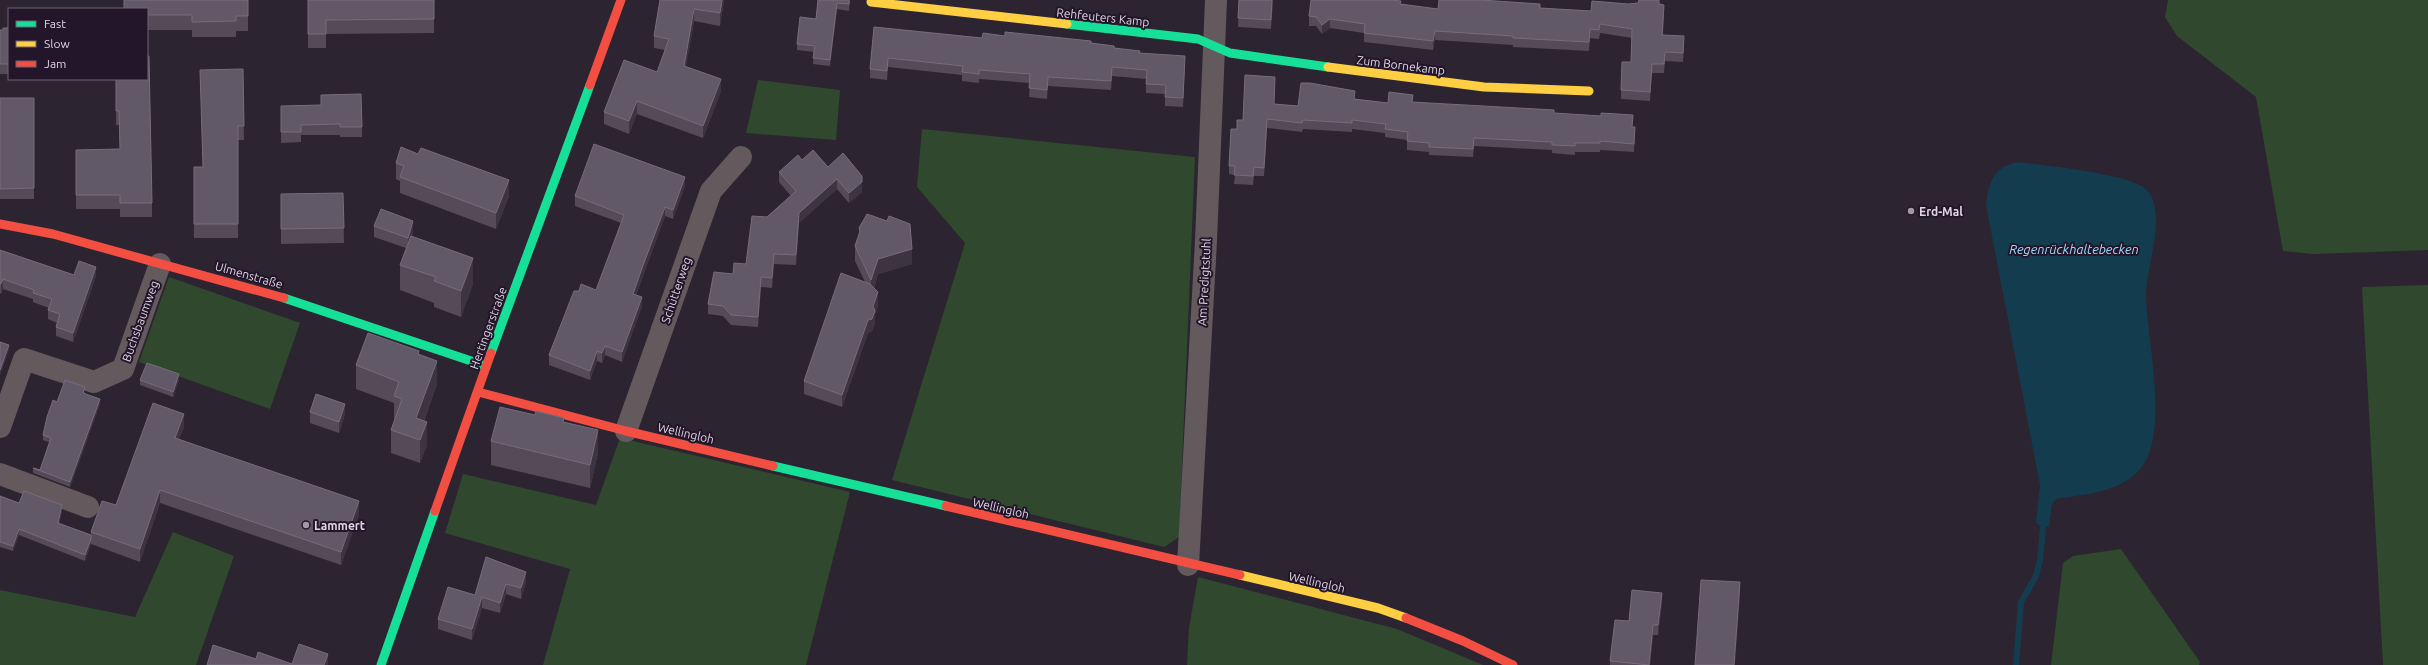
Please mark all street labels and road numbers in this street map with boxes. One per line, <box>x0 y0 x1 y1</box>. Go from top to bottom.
street label: Rehfeuters Kamp <box>1056 6 1150 28</box>
street label: Zum Bornekamp <box>1356 53 1446 77</box>
street label: Am Predigtstuhl <box>1195 238 1213 326</box>
street label: Schütterweg <box>659 255 693 325</box>
street label: Ulmenstraße <box>214 259 284 291</box>
street label: Buchsbaumweg <box>119 279 161 363</box>
street label: Hertingerstraße <box>467 285 509 371</box>
street label: Wellingloh <box>657 420 715 446</box>
street label: Wellingloh <box>972 495 1030 521</box>
street label: Wellingloh <box>1288 569 1346 595</box>

